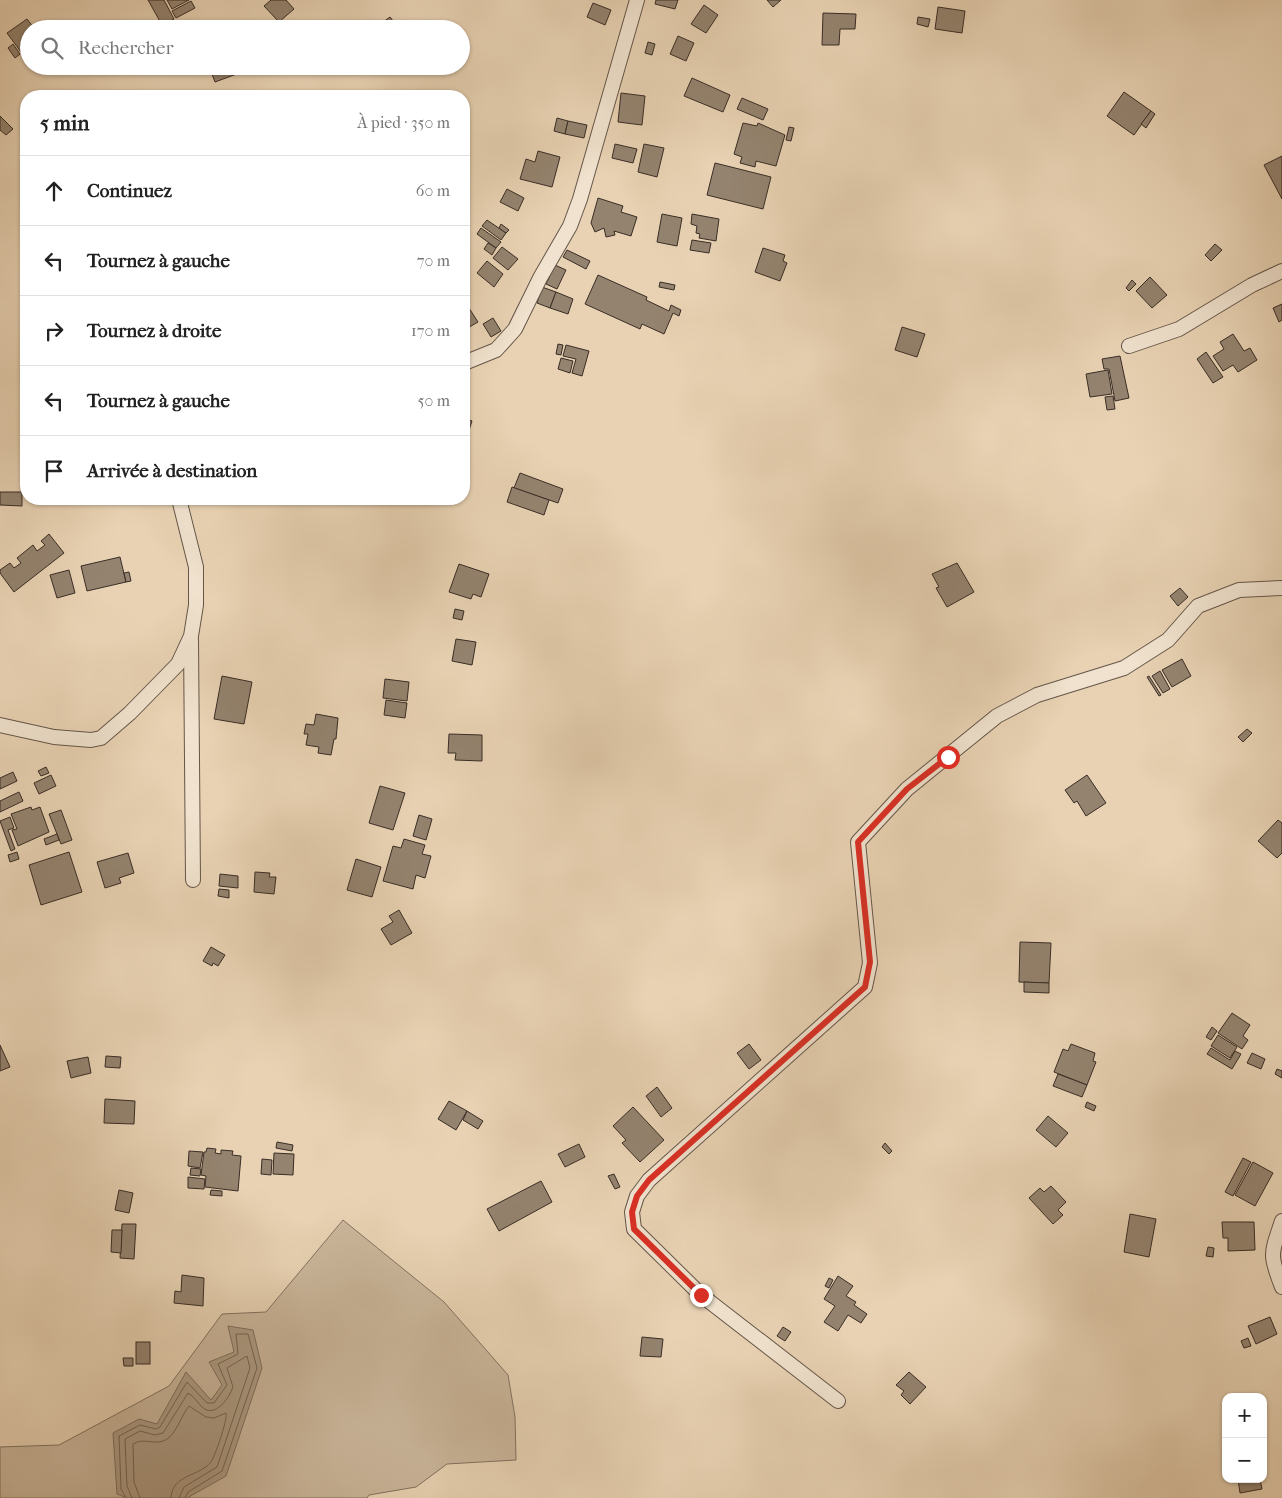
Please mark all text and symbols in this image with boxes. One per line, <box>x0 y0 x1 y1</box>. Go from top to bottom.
search box <box>20 20 470 75</box>
icon: search <box>38 34 66 62</box>
text: Rechercher <box>78 37 174 59</box>
text: 5 min <box>40 111 89 135</box>
text: À pied · 350 m <box>357 113 450 132</box>
icon: ahead <box>40 177 68 205</box>
text: Continuez <box>87 180 172 202</box>
text: 60 m <box>416 181 450 200</box>
icon: left <box>40 247 68 275</box>
text: Tournez à gauche <box>87 250 230 272</box>
text: 70 m <box>417 251 450 270</box>
icon: right <box>40 317 68 345</box>
text: Tournez à droite <box>87 320 221 342</box>
text: 170 m <box>411 321 450 340</box>
icon: left <box>40 387 68 415</box>
text: Tournez à gauche <box>87 390 230 412</box>
text: 50 m <box>418 391 450 410</box>
icon: arrive <box>40 457 68 485</box>
text: Arrivée à destination <box>87 460 257 482</box>
route start <box>937 746 960 769</box>
route end <box>690 1284 713 1307</box>
map controls <box>1222 1393 1267 1483</box>
button: + <box>1222 1393 1267 1438</box>
button: − <box>1222 1438 1267 1483</box>

